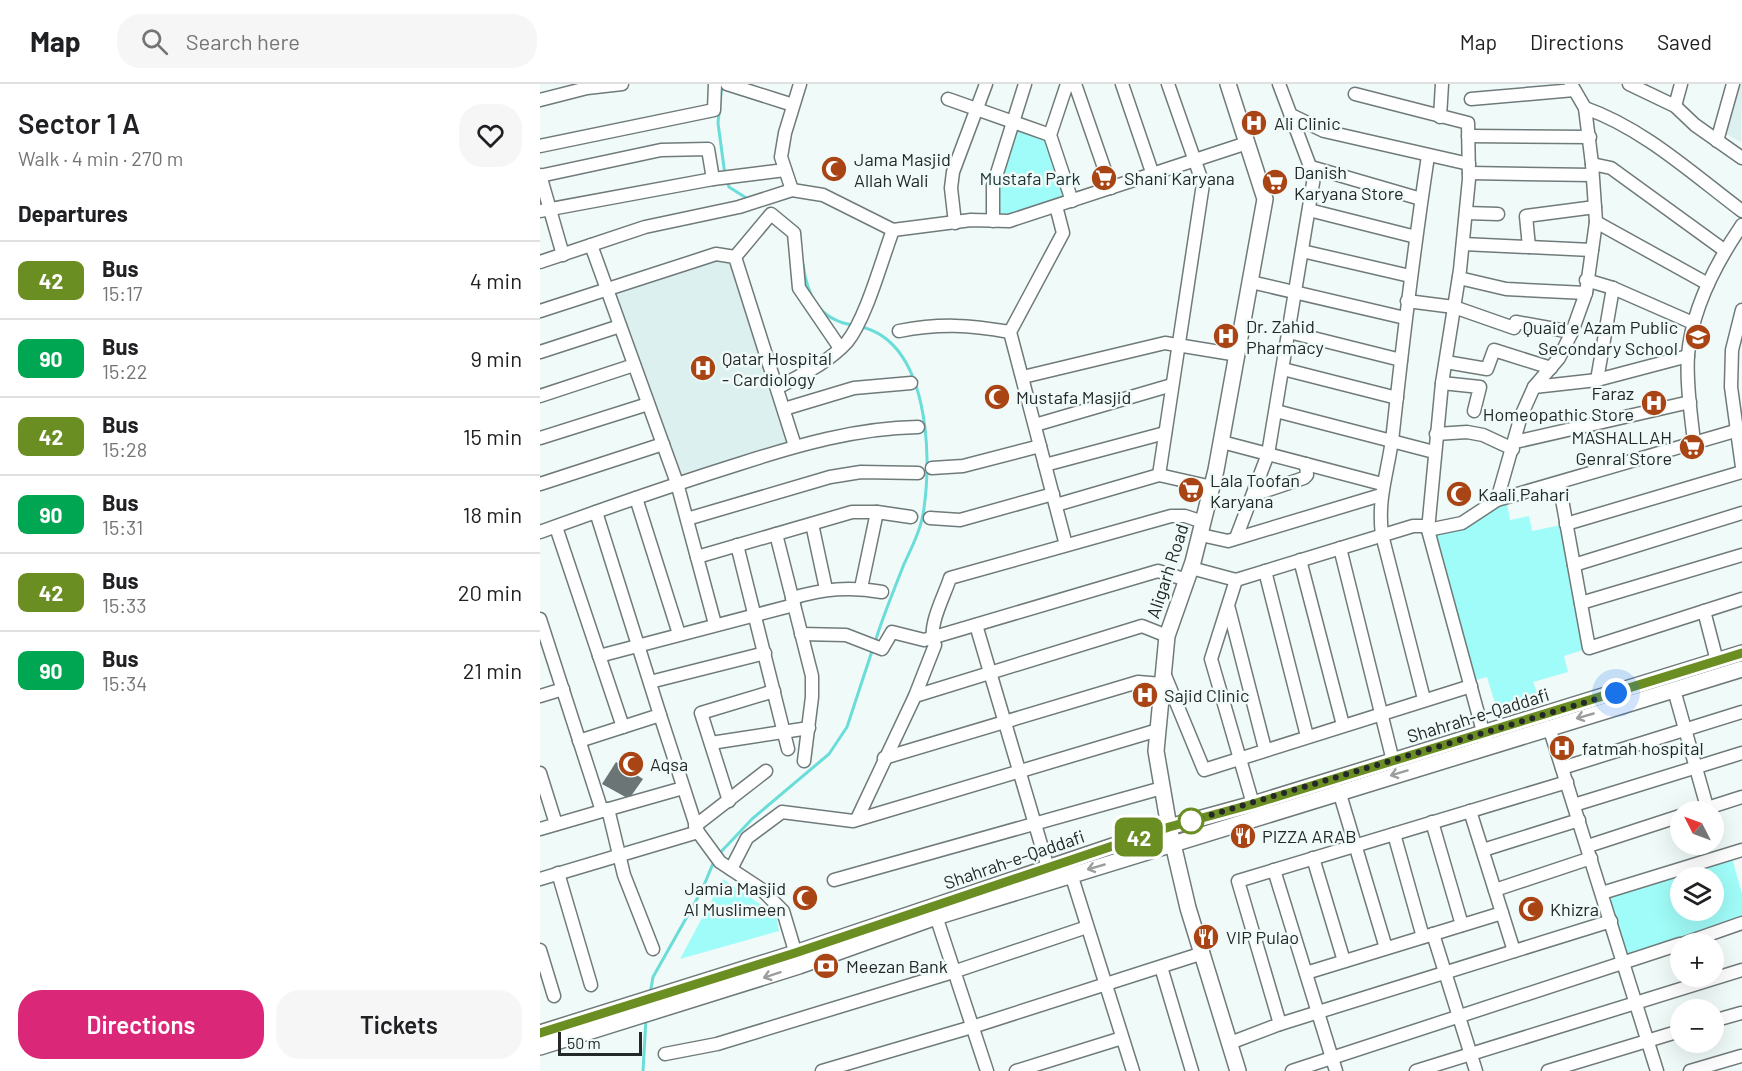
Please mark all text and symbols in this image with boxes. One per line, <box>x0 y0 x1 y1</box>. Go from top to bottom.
search box <box>117 14 537 68</box>
text: Map <box>30 24 81 58</box>
icon: search <box>138 25 171 58</box>
text: Search here <box>186 28 300 54</box>
text: Map <box>1460 29 1497 54</box>
text: Directions <box>1530 29 1624 54</box>
text: Saved <box>1657 29 1712 54</box>
button: heart <box>459 104 522 167</box>
text: Sector 1 A <box>18 106 140 140</box>
hospital icon: Ali Clinic <box>1239 108 1269 138</box>
place label: Ali Clinic <box>1274 112 1341 134</box>
text: Walk · 4 min · 270 m <box>18 146 183 170</box>
place label: Jama Masjid Allah Wali <box>854 148 951 191</box>
mosque icon: Jama Masjid Allah Wali <box>819 154 849 184</box>
place label: Danish Karyana Store <box>1294 161 1404 204</box>
supermarket icon: Shani Karyana <box>1089 163 1119 193</box>
park label: Mustafa Park <box>979 167 1081 189</box>
place label: Shani Karyana <box>1124 167 1235 189</box>
supermarket icon: Danish Karyana Store <box>1260 167 1290 197</box>
text: Departures <box>18 200 128 226</box>
text: Bus <box>102 255 139 281</box>
text: 4 min <box>470 267 522 293</box>
text: 42 <box>39 268 63 293</box>
text: 15:17 <box>102 281 143 305</box>
place label: Dr. Zahid Pharmacy <box>1246 315 1324 358</box>
place label: Quaid e Azam Public Secondary School <box>1523 316 1678 359</box>
hospital icon: Dr. Zahid Pharmacy <box>1211 321 1241 351</box>
school or university icon: Quaid e Azam Public Secondary School <box>1683 322 1713 352</box>
text: Bus <box>102 333 139 359</box>
text: 9 min <box>470 345 522 371</box>
text: 90 <box>39 346 63 371</box>
place label: Qatar Hospital - Cardiology <box>722 347 832 390</box>
hospital icon: Qatar Hospital - Cardiology <box>688 353 718 383</box>
text: 15:22 <box>102 359 148 383</box>
mosque icon: Mustafa Masjid <box>982 382 1012 412</box>
place label: Faraz Homeopathic Store <box>1483 382 1634 425</box>
place label: Mustafa Masjid <box>1016 386 1131 408</box>
hospital icon: Faraz Homeopathic Store <box>1639 388 1669 418</box>
text: Bus <box>102 411 139 437</box>
text: 15 min <box>463 423 522 449</box>
text: 42 <box>39 424 63 449</box>
place label: MASHALLAH Genral Store <box>1572 426 1672 469</box>
supermarket icon: MASHALLAH Genral Store <box>1677 432 1707 462</box>
text: 15:28 <box>102 437 147 461</box>
place label: Lala Toofan Karyana <box>1210 469 1300 512</box>
supermarket icon: Lala Toofan Karyana <box>1176 475 1206 505</box>
mosque icon: Kaali Pahari <box>1444 479 1474 509</box>
place label: Kaali Pahari <box>1478 483 1570 505</box>
text: Bus <box>102 489 139 515</box>
text: 18 min <box>463 501 522 527</box>
text: 90 <box>39 502 63 527</box>
text: 15:31 <box>102 515 143 539</box>
street label: Aligarh Road <box>1141 521 1193 621</box>
text: Bus <box>102 567 139 593</box>
text: 20 min <box>458 579 522 605</box>
text: 42 <box>39 580 63 605</box>
text: 15:33 <box>102 593 147 617</box>
text: Bus <box>102 645 139 671</box>
text: 21 min <box>463 657 522 683</box>
text: 90 <box>39 658 63 683</box>
text: 15:34 <box>102 671 147 695</box>
your location <box>1601 678 1631 708</box>
hospital icon: Sajid Clinic <box>1130 680 1160 710</box>
street label: Shahrah-e-Qaddafi <box>1404 683 1552 747</box>
place label: Sajid Clinic <box>1164 684 1249 706</box>
one-way arrow <box>1576 711 1595 722</box>
hospital icon: fatmah hospital <box>1547 733 1577 763</box>
place label: fatmah hospital <box>1582 737 1704 759</box>
mosque icon: Aqsa <box>616 749 646 779</box>
place label: Aqsa <box>650 753 688 775</box>
one-way arrow <box>1390 768 1409 779</box>
north arrow <box>1670 801 1724 855</box>
map controls <box>1670 801 1724 1053</box>
unlabelled marker <box>1178 808 1204 834</box>
line badge: 42 <box>1112 818 1166 856</box>
restaurant icon: PIZZA ARAB <box>1228 821 1258 851</box>
street label: Shahrah-e-Qaddafi <box>941 825 1087 893</box>
text: 42 <box>1127 825 1151 850</box>
place label: PIZZA ARAB <box>1262 825 1356 847</box>
one-way arrow <box>1087 862 1106 873</box>
button: layers <box>1670 867 1724 921</box>
place label: Jamia Masjid Al Muslimeen <box>684 877 786 920</box>
mosque icon: Jamia Masjid Al Muslimeen <box>790 883 820 913</box>
mosque icon: Khizra <box>1516 894 1546 924</box>
place label: Khizra <box>1550 898 1599 920</box>
restaurant icon: VIP Pulao <box>1191 922 1221 952</box>
place label: VIP Pulao <box>1226 926 1299 948</box>
button: + <box>1670 933 1724 987</box>
bank icon: Meezan Bank <box>811 951 841 981</box>
place label: Meezan Bank <box>846 955 948 977</box>
one-way arrow <box>763 970 782 981</box>
button: Directions <box>18 990 264 1059</box>
button: Tickets <box>276 990 522 1059</box>
button: − <box>1670 999 1724 1053</box>
scale bar <box>558 1029 642 1056</box>
text: 50 m <box>567 1033 601 1052</box>

